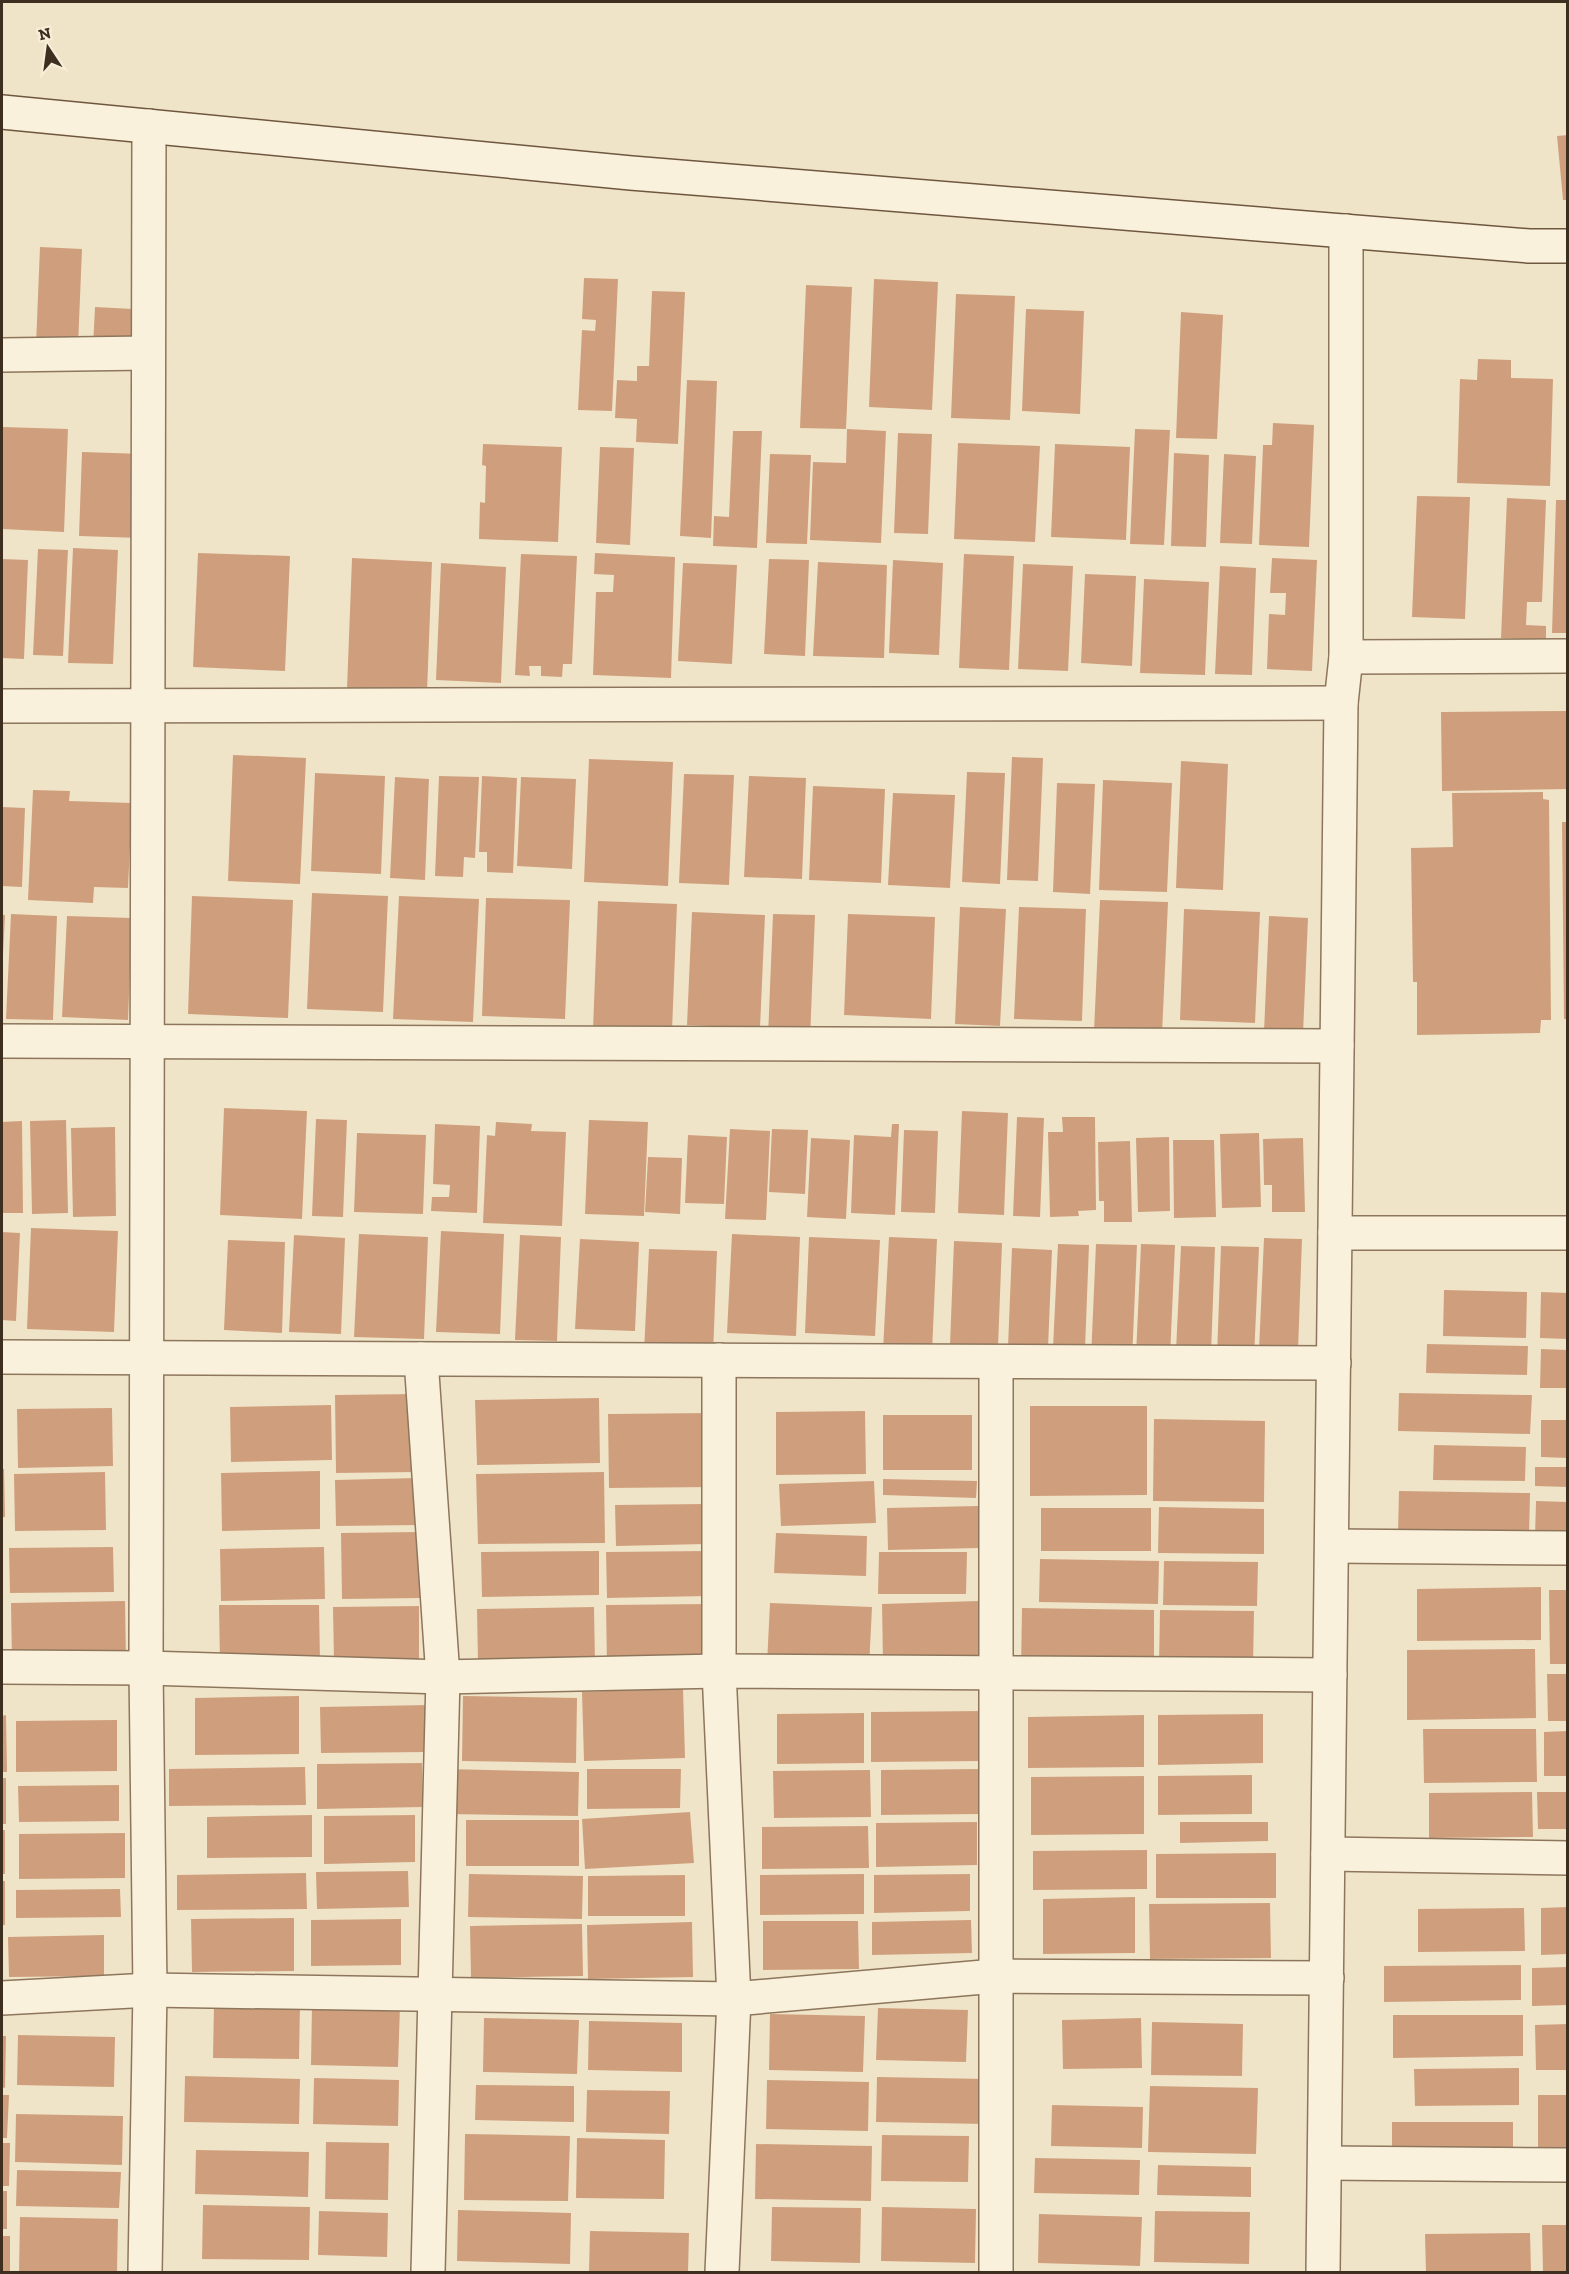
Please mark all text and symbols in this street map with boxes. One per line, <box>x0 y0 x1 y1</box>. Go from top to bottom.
north arrow <box>18 18 78 78</box>
text: N <box>37 23 53 44</box>

